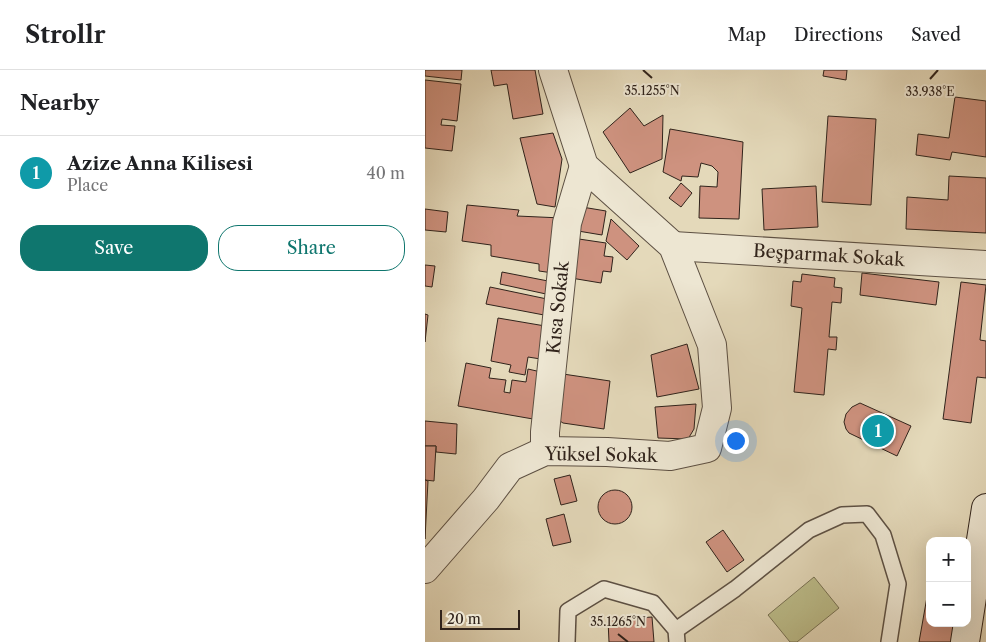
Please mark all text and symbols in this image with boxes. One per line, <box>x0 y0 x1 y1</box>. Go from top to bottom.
text: Strollr <box>25 20 105 49</box>
text: Map <box>727 24 766 46</box>
text: Directions <box>794 24 883 46</box>
text: Saved <box>911 24 961 46</box>
text: 35.1255°N <box>624 83 680 98</box>
text: 33.938°E <box>905 84 955 99</box>
text: Nearby <box>20 90 99 115</box>
text: Azize Anna Kilisesi <box>67 152 253 175</box>
text: 1 <box>32 163 40 183</box>
text: 40 m <box>366 163 405 183</box>
text: Place <box>67 175 108 195</box>
button: Save <box>20 225 208 271</box>
button: Share <box>218 225 405 271</box>
street label: Beşparmak Sokak <box>752 240 907 271</box>
street label: Kısa Sokak <box>542 259 574 355</box>
pin: 1 <box>862 412 894 450</box>
your location <box>723 428 749 454</box>
street label: Yüksel Sokak <box>544 443 659 467</box>
map controls <box>926 537 971 627</box>
button: + <box>926 537 971 582</box>
button: − <box>926 582 971 627</box>
scale bar <box>440 607 520 630</box>
text: 20 m <box>447 610 481 628</box>
text: 35.1265°N <box>590 614 646 629</box>

